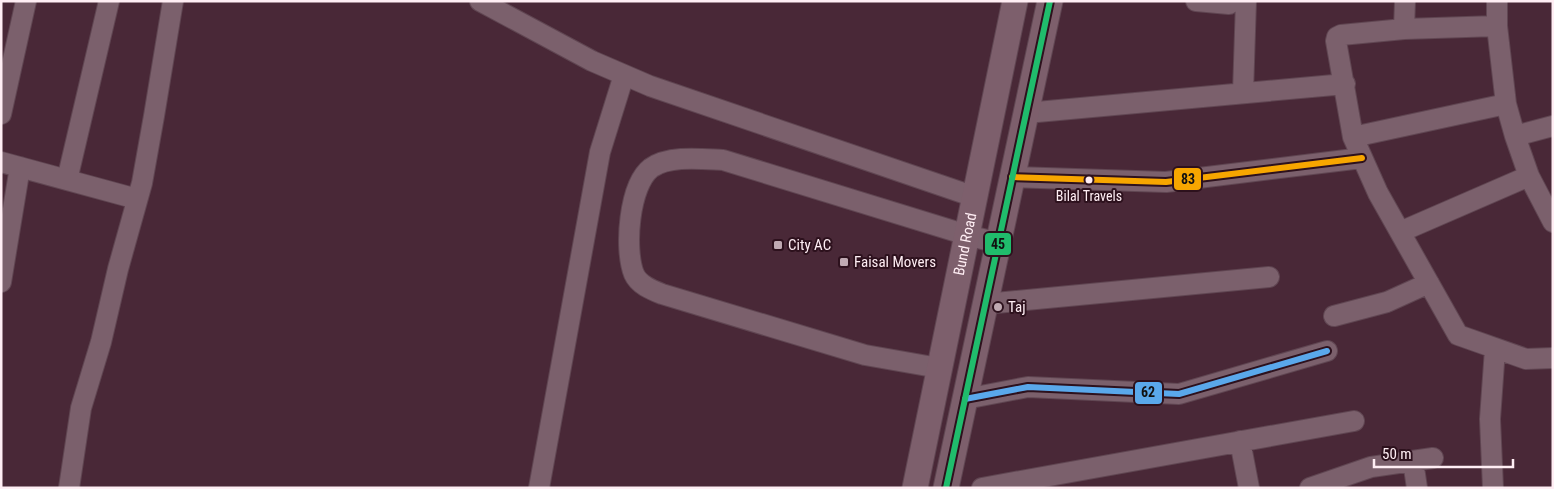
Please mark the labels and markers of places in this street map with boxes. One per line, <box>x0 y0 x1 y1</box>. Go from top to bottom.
marker: Bilal Travels <box>1084 175 1094 185</box>
place label: Bilal Travels <box>1056 188 1122 204</box>
place label: City AC <box>788 236 831 254</box>
marker: City AC <box>772 239 784 251</box>
place label: Faisal Movers <box>854 253 936 271</box>
marker: Faisal Movers <box>838 256 850 268</box>
place label: Taj <box>1008 298 1026 316</box>
marker: Taj <box>992 301 1004 313</box>

